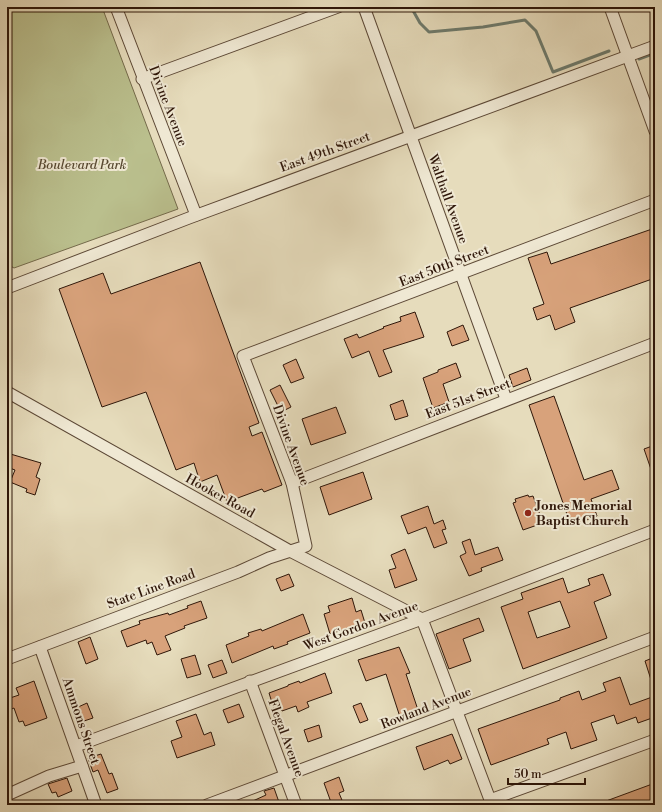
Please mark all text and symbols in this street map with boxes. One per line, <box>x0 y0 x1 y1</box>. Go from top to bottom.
street label: Divine Avenue <box>145 63 191 149</box>
street label: East 49th Street <box>278 128 373 176</box>
street label: Walthall Avenue <box>424 151 472 246</box>
park label: Boulevard Park <box>37 157 127 173</box>
street label: East 50th Street <box>397 241 492 290</box>
street label: East 51st Street <box>423 375 513 423</box>
street label: Divine Avenue <box>269 402 313 488</box>
street label: Hooker Road <box>183 470 258 522</box>
place label: Jones Memorial Baptist Church <box>534 498 633 529</box>
marker: Jones Memorial Baptist Church <box>523 508 533 518</box>
street label: State Line Road <box>105 565 198 612</box>
street label: West Gordon Avenue <box>300 598 421 655</box>
street label: Ammons Street <box>58 675 103 767</box>
street label: Rowland Avenue <box>378 683 474 733</box>
street label: Flegal Avenue <box>265 697 308 780</box>
scale bar <box>508 760 585 786</box>
text: 50 m <box>514 767 542 782</box>

